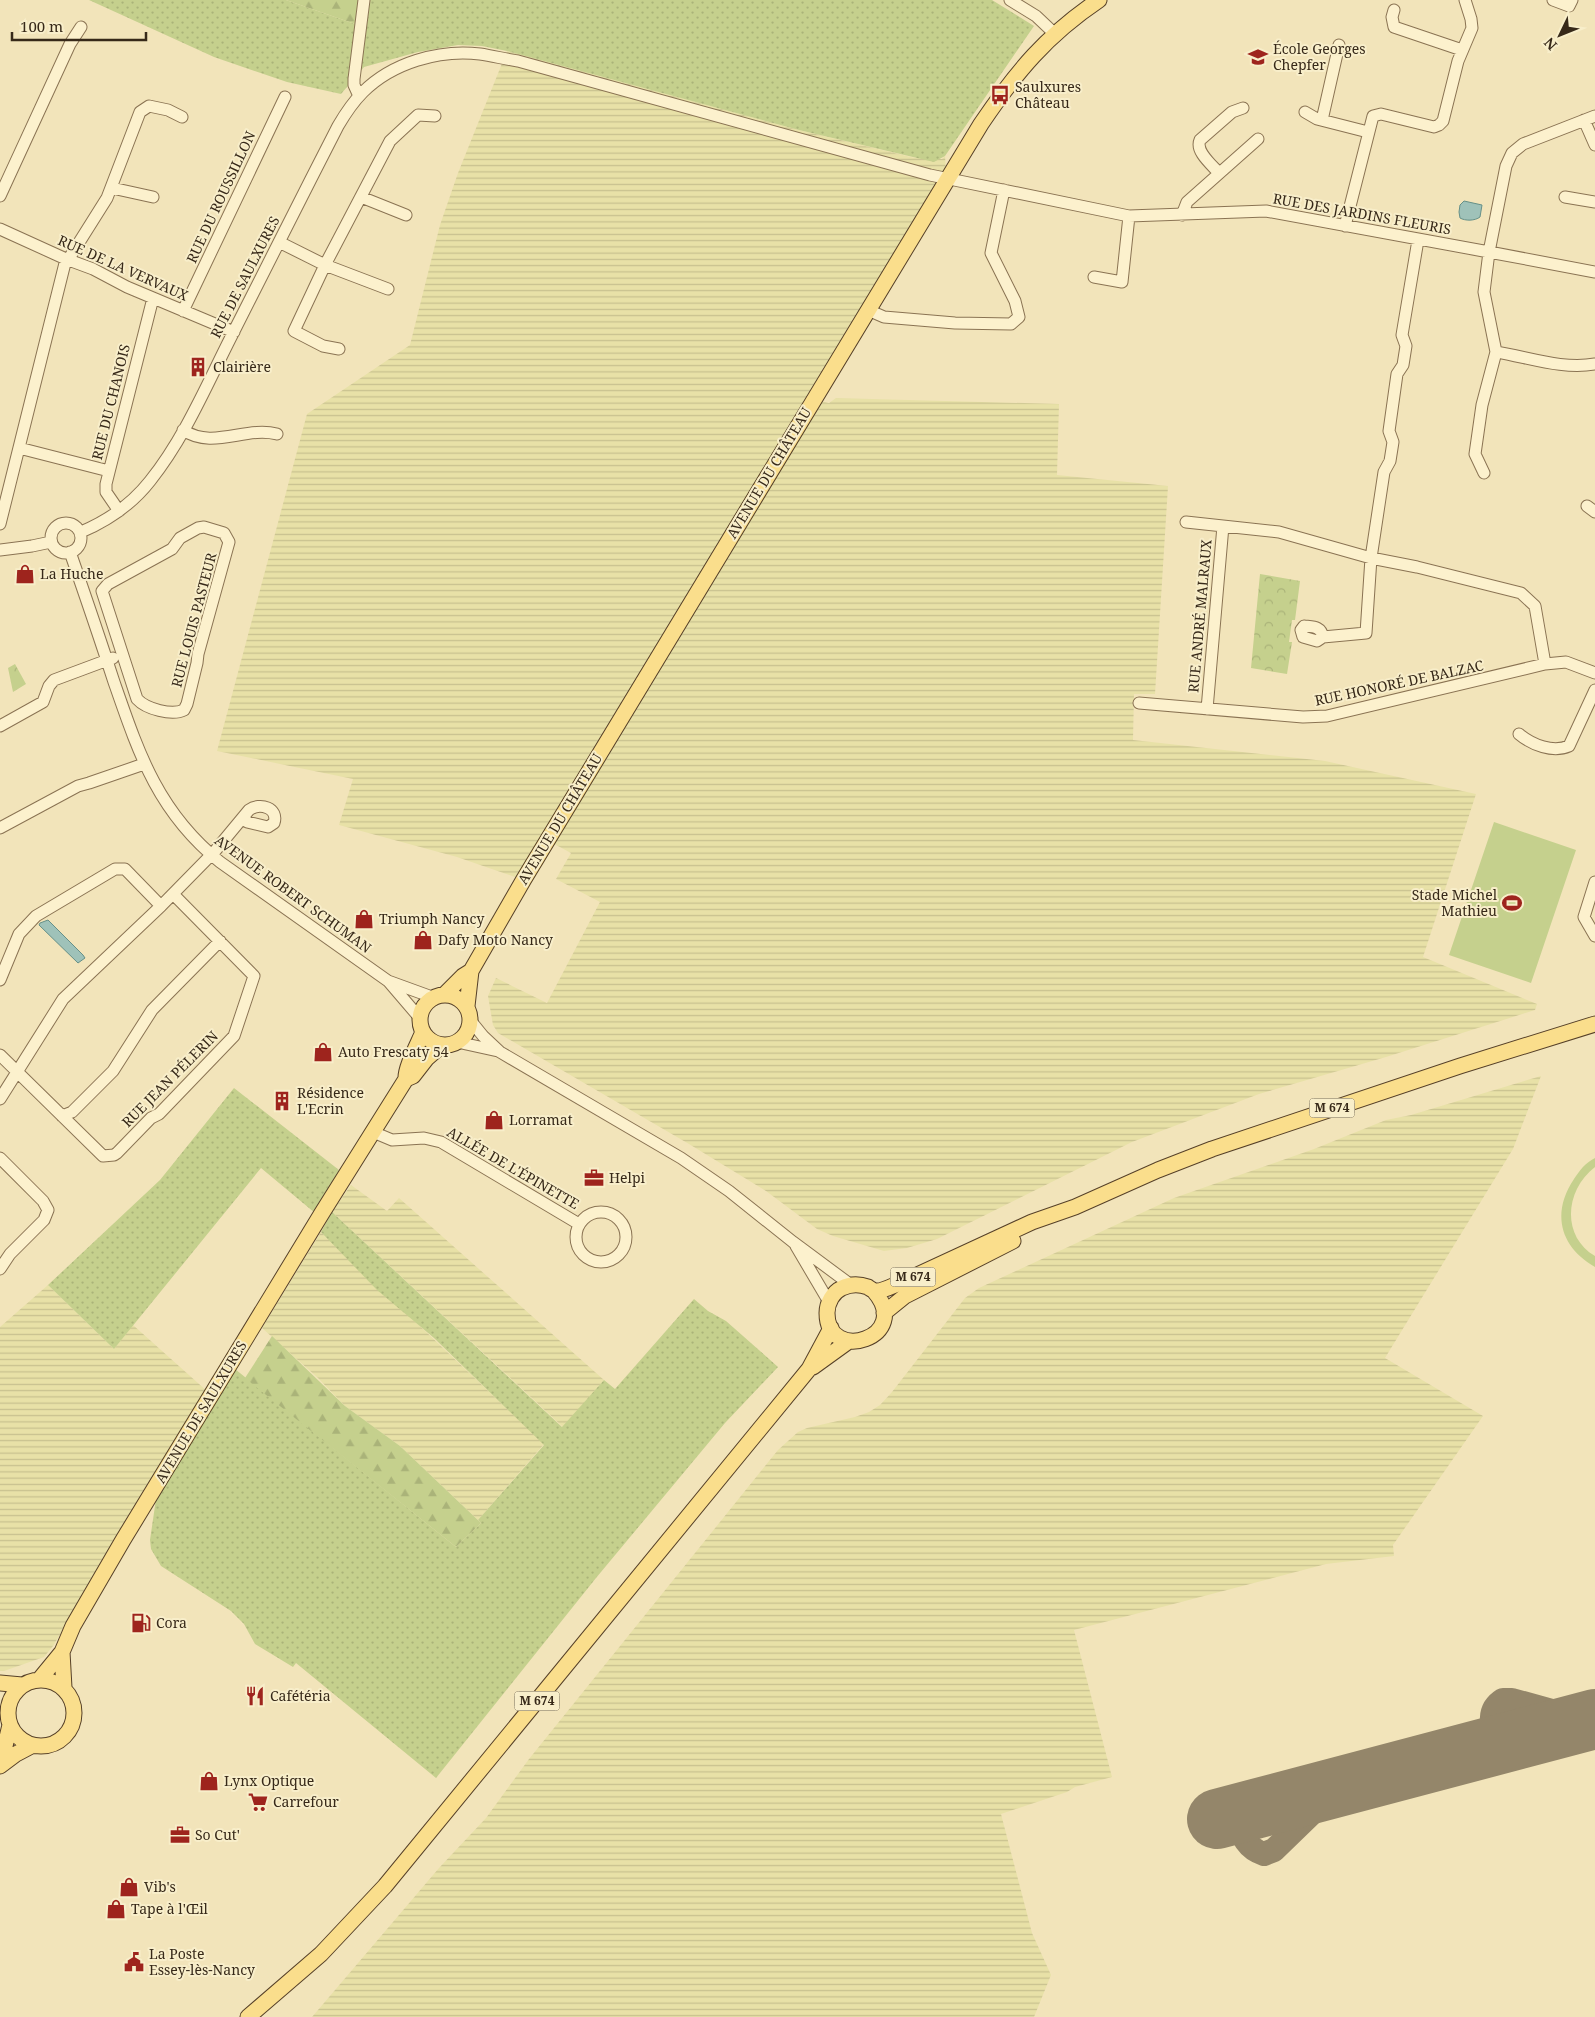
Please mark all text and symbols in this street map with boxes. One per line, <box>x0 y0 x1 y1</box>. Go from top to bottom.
scale bar <box>12 10 146 42</box>
north arrow <box>1535 10 1585 60</box>
text: 100 m <box>20 16 63 36</box>
text: N <box>1539 34 1561 55</box>
place label: École Georges Chepfer <box>1273 39 1366 74</box>
school or university icon: École Georges Chepfer <box>1247 46 1269 68</box>
place label: Saulxures Château <box>1015 77 1081 112</box>
bus stop icon: Saulxures Château <box>989 84 1011 106</box>
street label: RUE DU ROUSSILLON <box>182 127 260 266</box>
street label: RUE DES JARDINS FLEURIS <box>1272 188 1453 239</box>
street label: RUE DE SAULXURES <box>206 213 284 341</box>
street label: RUE DE LA VERVAUX <box>55 230 192 305</box>
street label: RUE DU CHANOIS <box>87 342 134 462</box>
building icon: Clairière <box>187 356 209 378</box>
place label: Clairière <box>213 357 271 376</box>
street label: AVENUE DU CHÂTEAU <box>722 404 815 542</box>
street label: RUE ANDRÉ MALRAUX <box>1183 538 1216 693</box>
street label: RUE LOUIS PASTEUR <box>166 550 221 689</box>
shop icon: La Huche <box>14 563 36 585</box>
place label: La Huche <box>40 564 104 583</box>
street label: RUE HONORÉ DE BALZAC <box>1313 655 1485 710</box>
street label: AVENUE DU CHÂTEAU <box>513 750 606 888</box>
street label: AVENUE ROBERT SCHUMAN <box>211 830 376 957</box>
place label: Stade Michel Mathieu <box>1412 885 1498 920</box>
sports icon: Stade Michel Mathieu <box>1501 892 1523 914</box>
shop icon: Triumph Nancy <box>353 908 375 930</box>
place label: Triumph Nancy <box>379 909 484 928</box>
shop icon: Dafy Moto Nancy <box>412 929 434 951</box>
place label: Dafy Moto Nancy <box>438 930 553 949</box>
street label: RUE JEAN PÉLERIN <box>117 1026 222 1131</box>
shop icon: Auto Frescaty 54 <box>312 1041 334 1063</box>
place label: Auto Frescaty 54 <box>338 1042 449 1061</box>
place label: Résidence L'Ecrin <box>297 1083 364 1118</box>
building icon: Résidence L'Ecrin <box>271 1090 293 1112</box>
road number: M 674 <box>1310 1098 1354 1118</box>
shop icon: Lorramat <box>483 1109 505 1131</box>
place label: Lorramat <box>509 1110 573 1129</box>
street label: ALLÉE DE L'ÉPINETTE <box>444 1122 583 1213</box>
office icon: Helpi <box>583 1167 605 1189</box>
place label: Helpi <box>609 1168 646 1187</box>
road number: M 674 <box>890 1268 936 1286</box>
street label: AVENUE DE SAULXURES <box>150 1337 251 1487</box>
fuel station icon: Cora <box>130 1612 152 1634</box>
place label: Cora <box>156 1613 187 1632</box>
restaurant icon: Cafétéria <box>244 1685 266 1707</box>
place label: Cafétéria <box>270 1686 331 1705</box>
road number: M 674 <box>514 1692 560 1710</box>
shop icon: Lynx Optique <box>198 1770 220 1792</box>
place label: Lynx Optique <box>224 1771 314 1790</box>
supermarket icon: Carrefour <box>247 1791 269 1813</box>
place label: Carrefour <box>273 1792 339 1811</box>
office icon: So Cut' <box>169 1824 191 1846</box>
place label: So Cut' <box>195 1825 240 1844</box>
shop icon: Vib's <box>118 1876 140 1898</box>
place label: Vib's <box>144 1877 176 1896</box>
shop icon: Tape à l'Œil <box>105 1898 127 1920</box>
place label: Tape à l'Œil <box>131 1899 209 1918</box>
place label: La Poste Essey-lès-Nancy <box>149 1944 255 1979</box>
public building icon: La Poste Essey-lès-Nancy <box>123 1951 145 1973</box>

